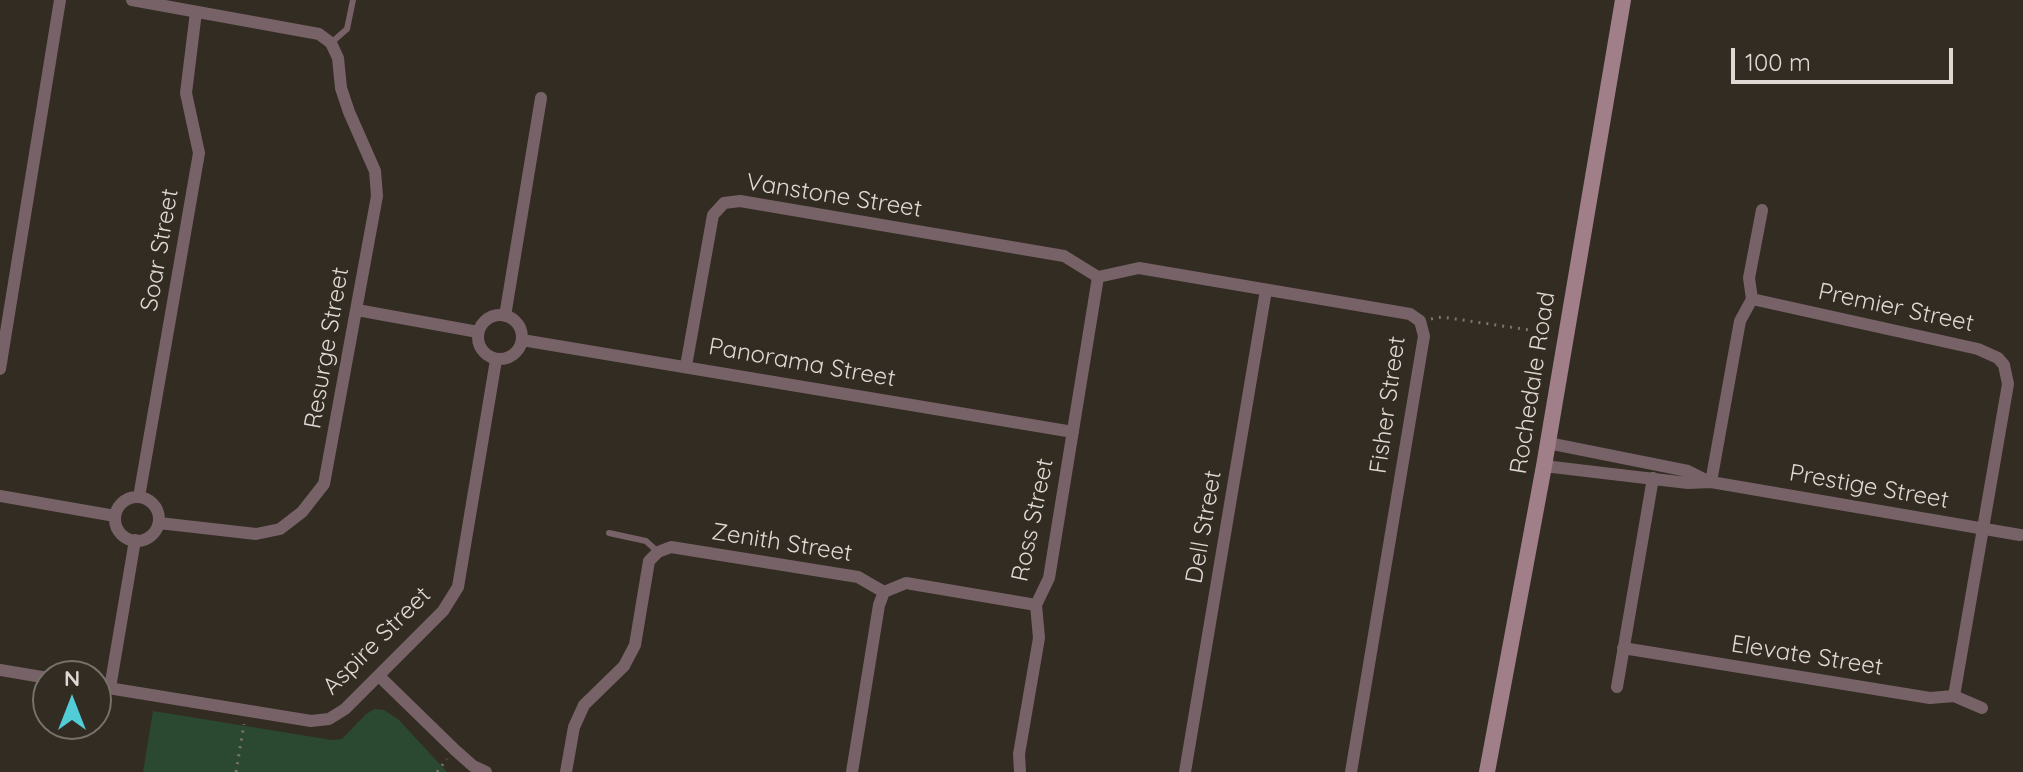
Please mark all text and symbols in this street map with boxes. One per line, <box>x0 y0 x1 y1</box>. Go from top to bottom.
scale bar <box>1735 32 1957 82</box>
text: 100 m <box>1745 47 1811 77</box>
street label: Vanstone Street <box>744 168 924 224</box>
street label: Soar Street <box>135 186 185 314</box>
street label: Resurge Street <box>299 265 355 431</box>
street label: Premier Street <box>1815 277 1977 339</box>
street label: Rochedale Road <box>1504 290 1562 476</box>
street label: Panorama Street <box>706 332 898 394</box>
street label: Fisher Street <box>1364 334 1412 476</box>
street label: Ross Street <box>1006 456 1060 584</box>
street label: Prestige Street <box>1787 459 1951 515</box>
street label: Dell Street <box>1180 468 1228 586</box>
street label: Zenith Street <box>710 518 854 568</box>
street label: Aspire Street <box>317 581 437 701</box>
street label: Elevate Street <box>1729 630 1885 682</box>
north arrow <box>32 660 112 740</box>
text: N <box>64 664 80 692</box>

